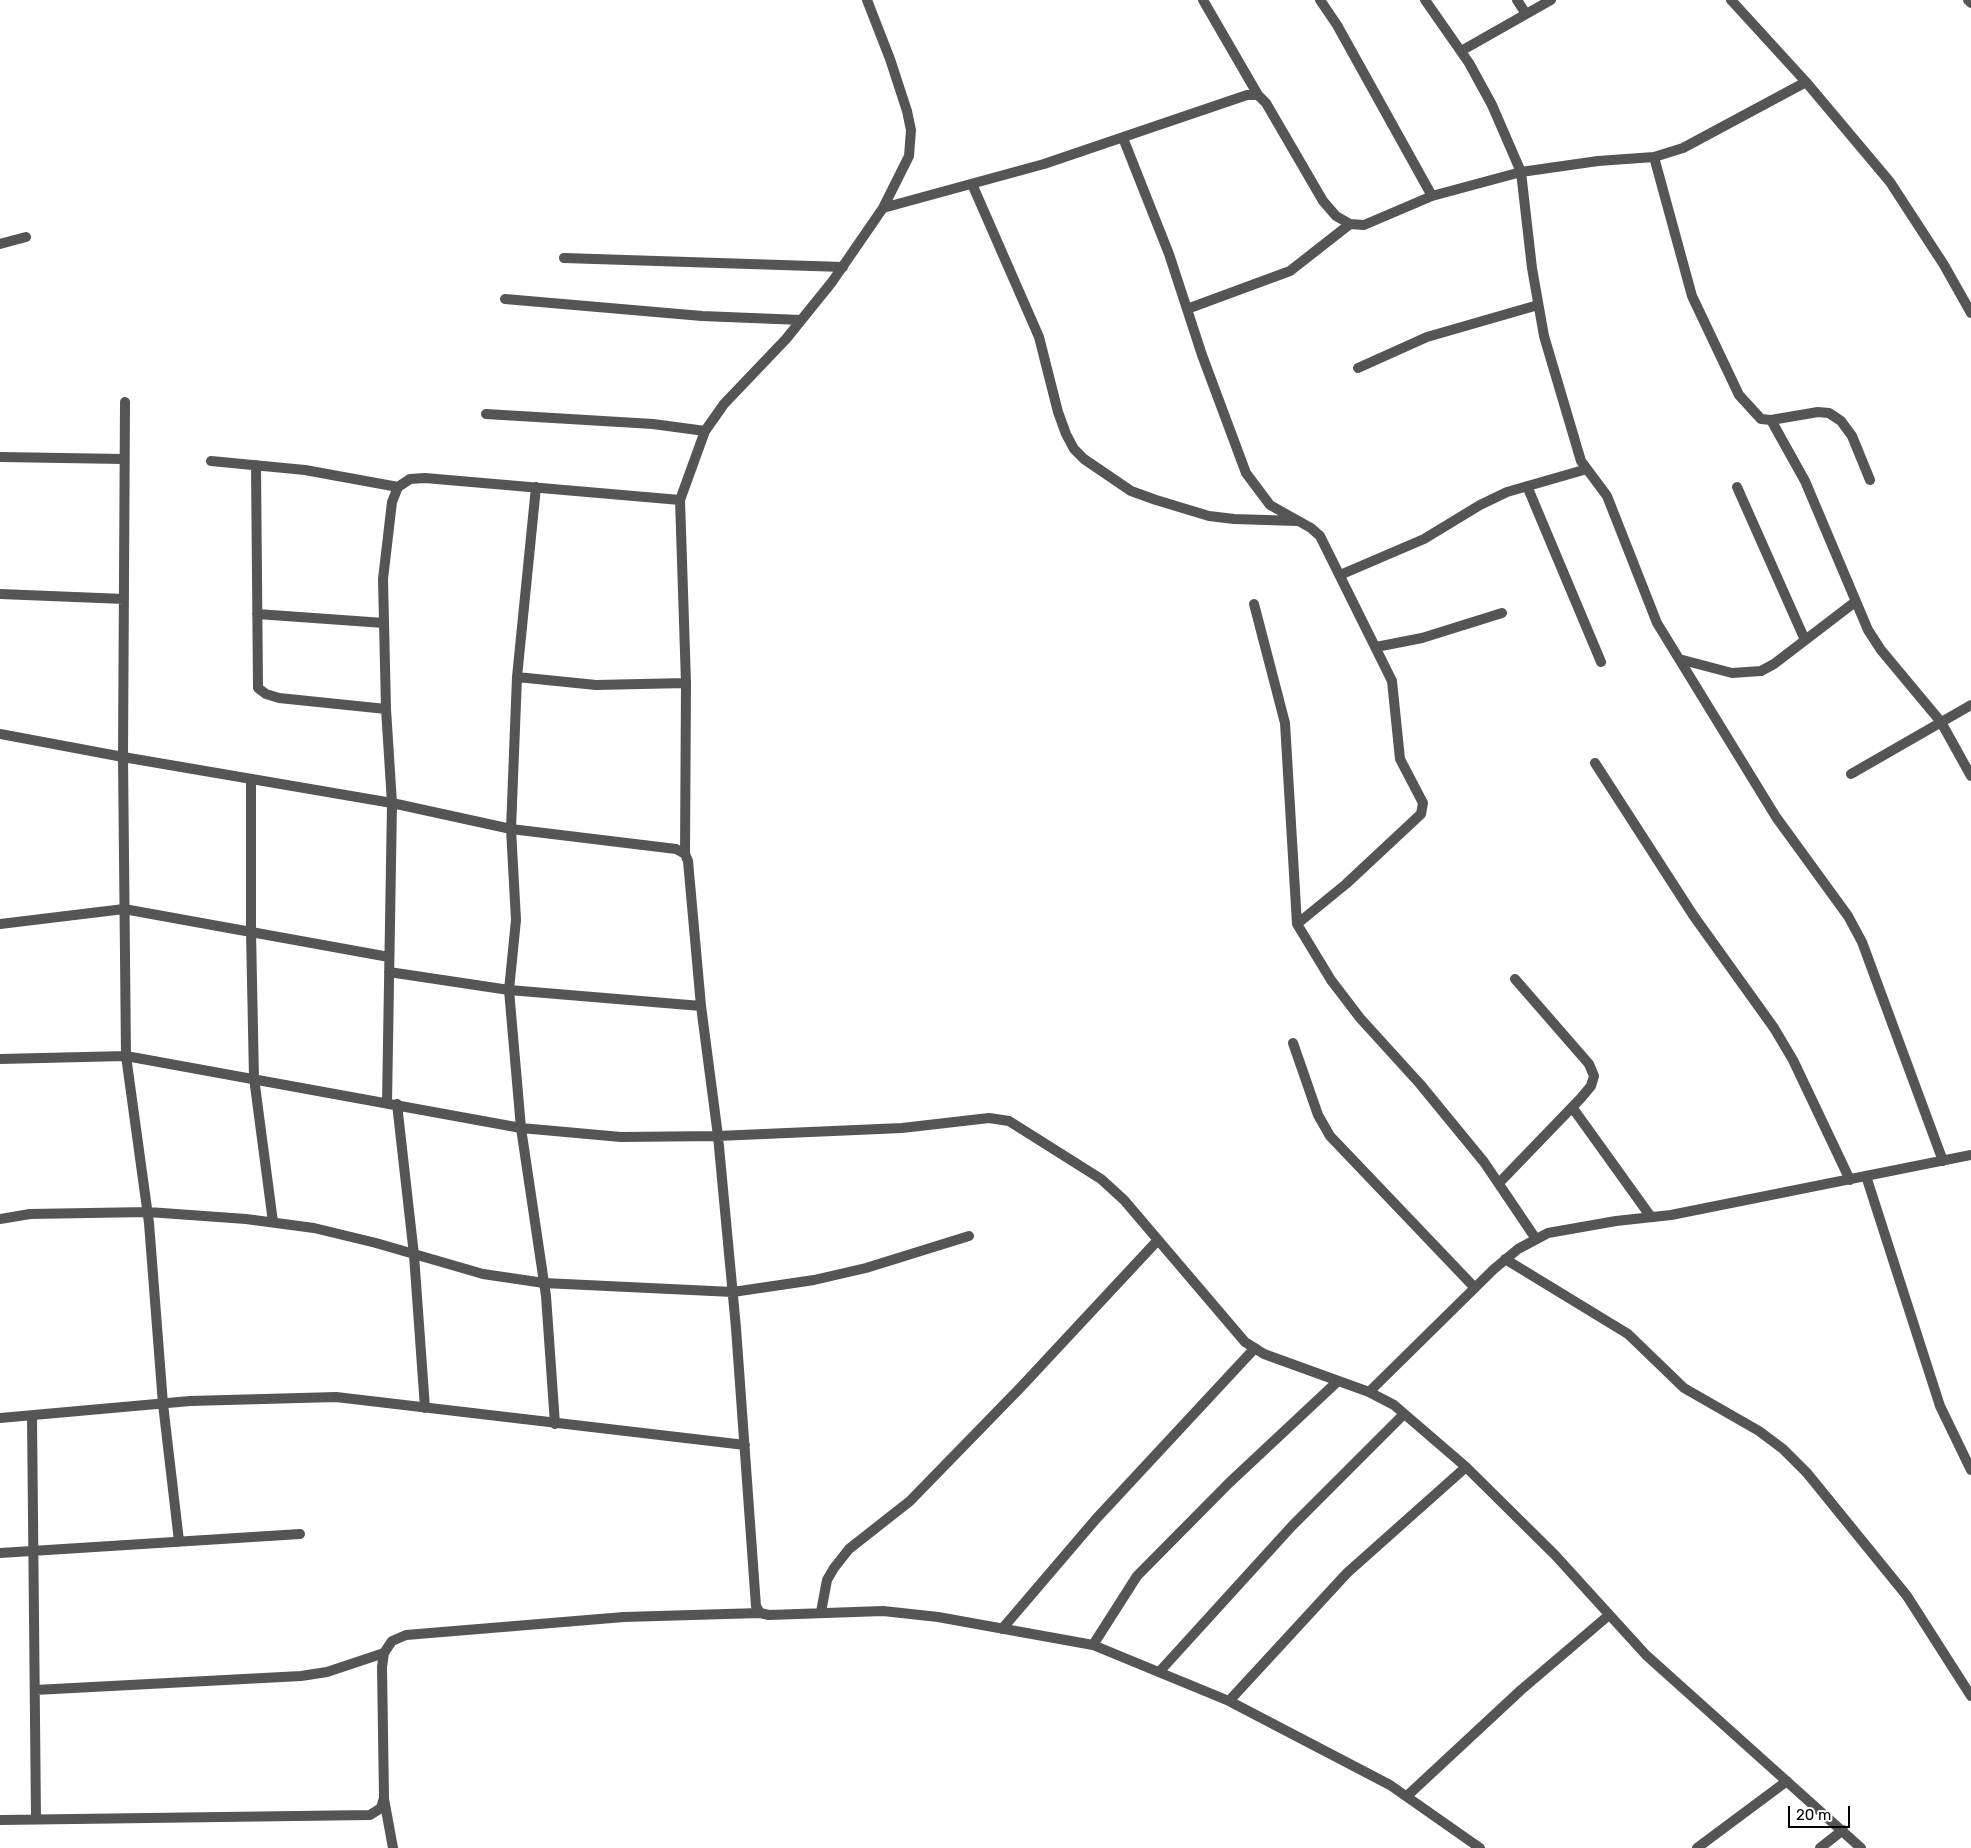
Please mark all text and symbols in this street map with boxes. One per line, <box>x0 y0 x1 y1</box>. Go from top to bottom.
scale bar <box>1791 1796 1854 1828</box>
text: 20 m <box>1796 1806 1831 1824</box>

